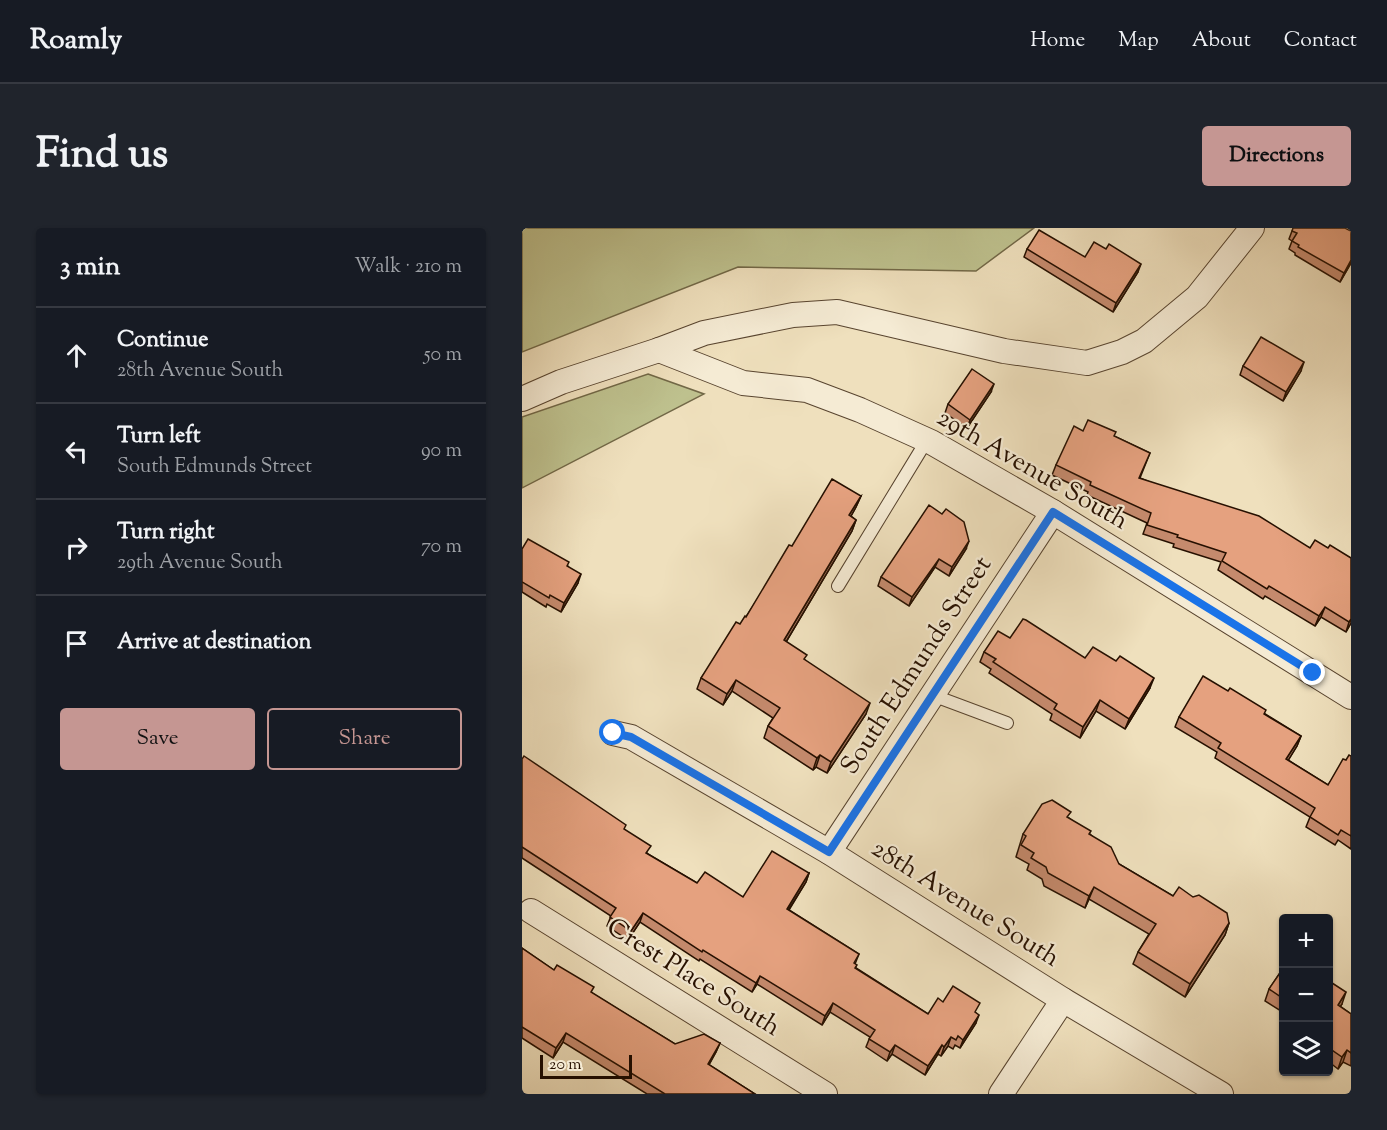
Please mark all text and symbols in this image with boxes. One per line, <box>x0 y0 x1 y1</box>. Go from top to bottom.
text: Roamly <box>30 21 122 61</box>
text: Home <box>1030 26 1085 56</box>
text: Map <box>1118 26 1159 56</box>
text: About <box>1192 26 1251 56</box>
text: Contact <box>1284 26 1357 56</box>
text: Find us <box>36 126 168 186</box>
button: Directions <box>1202 126 1351 186</box>
text: 3 min <box>60 249 120 286</box>
text: Walk · 210 m <box>354 253 462 282</box>
text: Continue <box>117 325 208 357</box>
icon: ahead <box>60 339 93 372</box>
text: 50 m <box>424 341 462 370</box>
text: 28th Avenue South <box>117 357 283 386</box>
street label: 29th Avenue South <box>929 400 1135 540</box>
text: Turn left <box>117 421 200 453</box>
icon: left <box>60 435 93 468</box>
text: 90 m <box>421 437 462 466</box>
text: South Edmunds Street <box>117 453 312 482</box>
text: Turn right <box>117 517 214 549</box>
icon: right <box>60 531 93 564</box>
text: 70 m <box>421 533 462 562</box>
text: 29th Avenue South <box>117 549 283 578</box>
street label: South Edmunds Street <box>832 549 1002 782</box>
icon: arrive <box>60 627 93 660</box>
text: Arrive at destination <box>117 627 312 659</box>
route end <box>1299 659 1325 685</box>
button: Save <box>60 708 255 770</box>
button: Share <box>267 708 462 770</box>
route start <box>599 719 625 745</box>
street label: 28th Avenue South <box>864 831 1066 977</box>
street label: Crest Place South <box>599 910 787 1046</box>
map controls <box>1279 914 1333 1076</box>
button: + <box>1279 914 1333 968</box>
button: − <box>1279 968 1333 1022</box>
button: layers <box>1279 1022 1333 1076</box>
scale bar <box>540 1052 632 1080</box>
text: 20 m <box>549 1054 582 1077</box>

